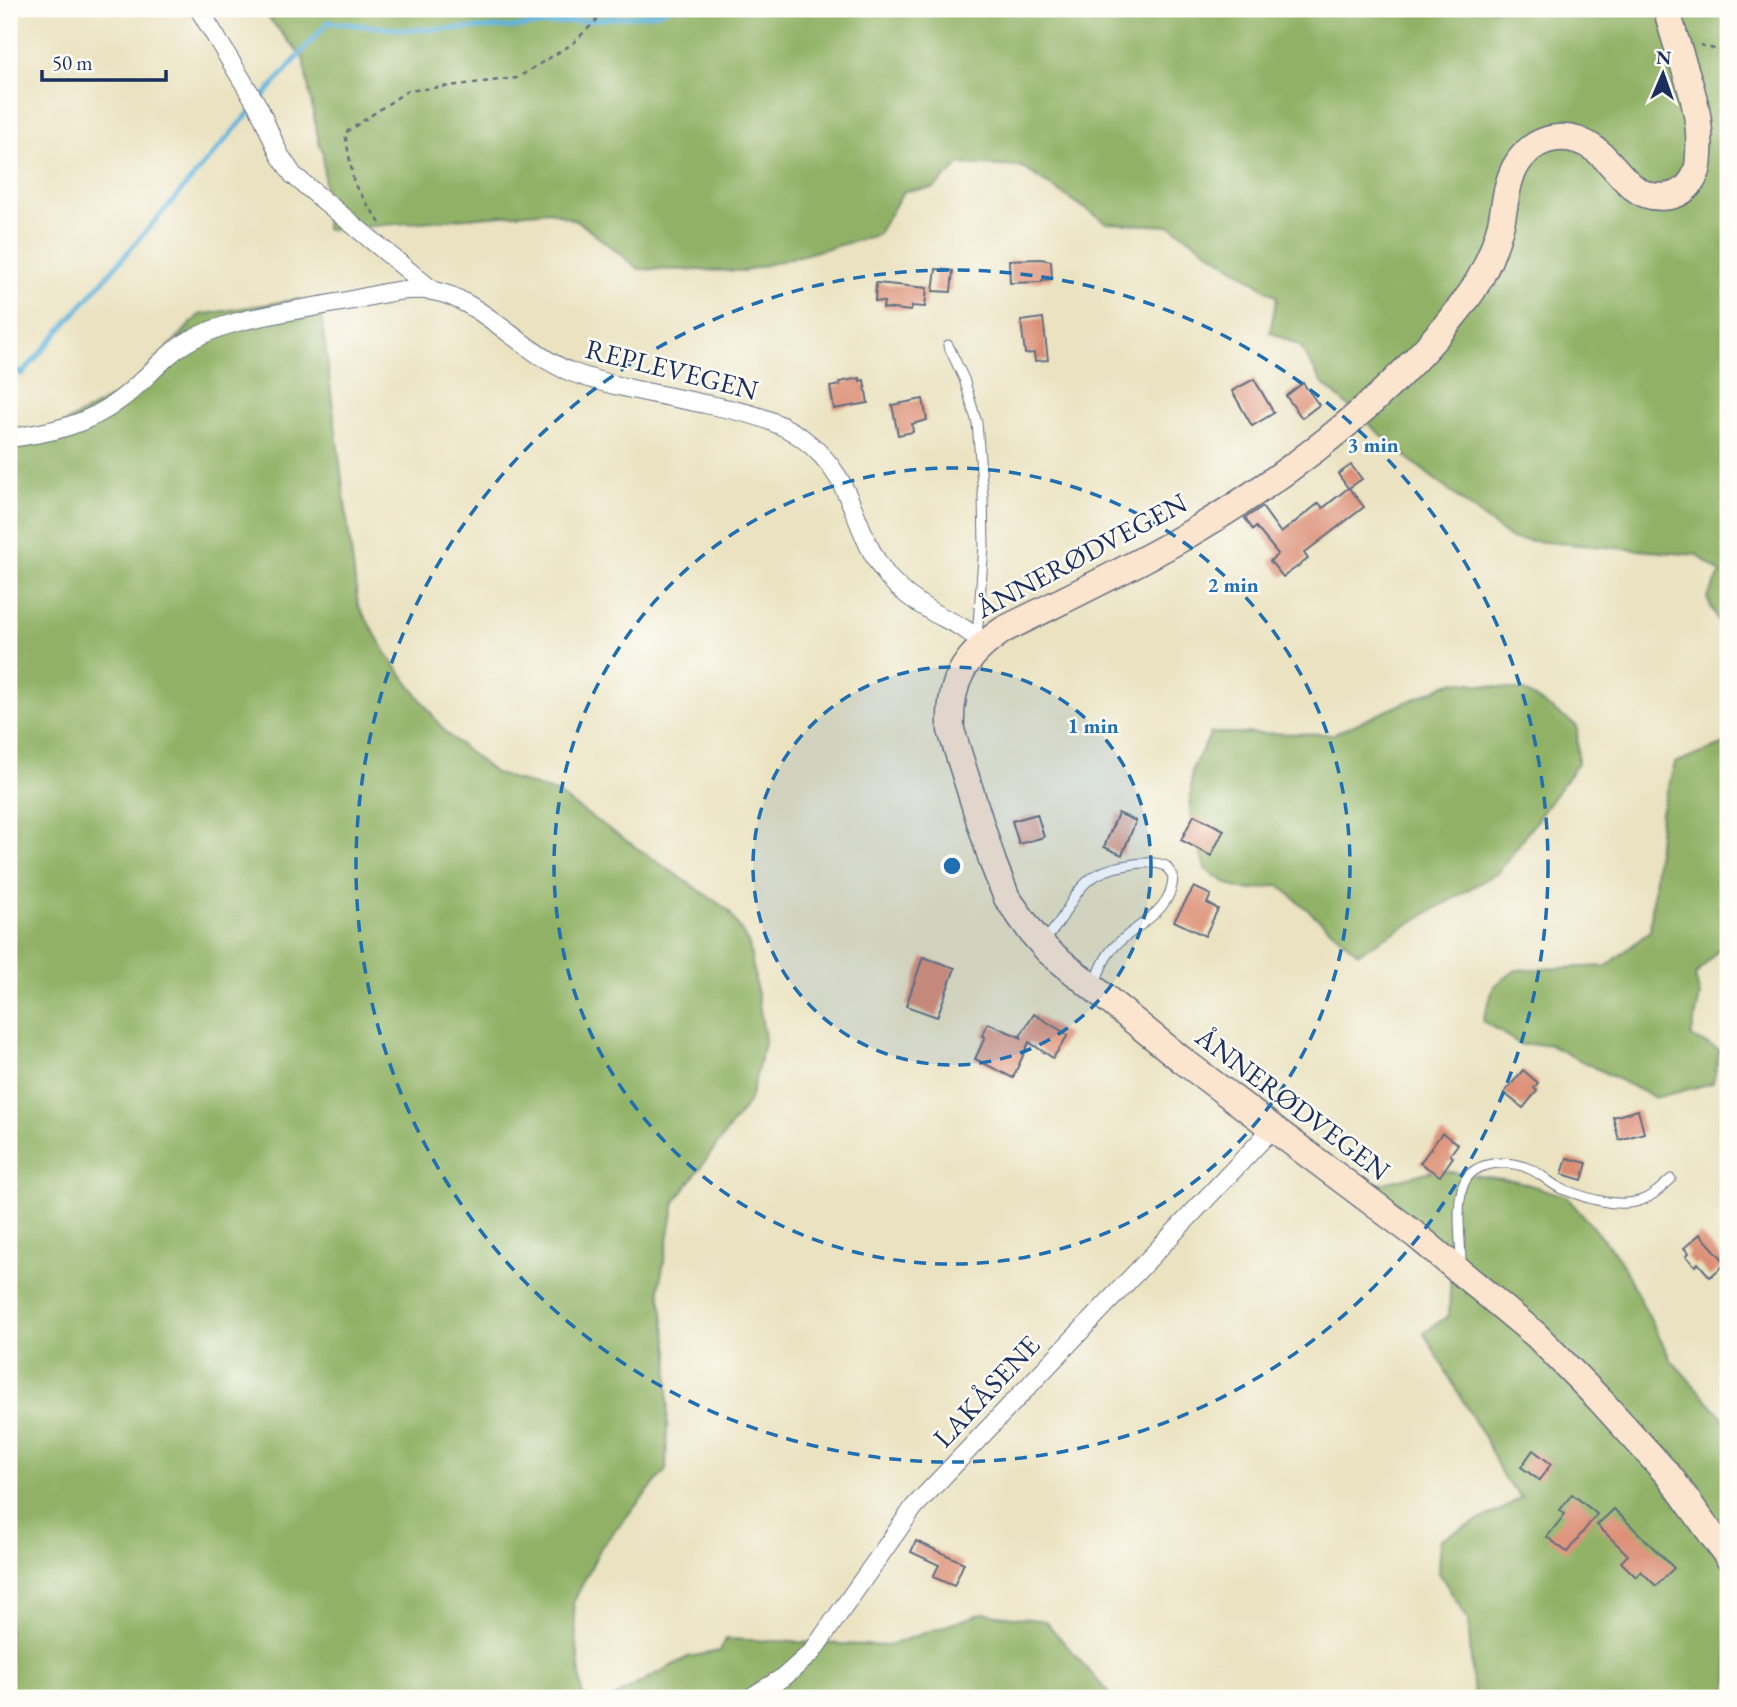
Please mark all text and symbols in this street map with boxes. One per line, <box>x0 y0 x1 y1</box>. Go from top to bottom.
scale bar <box>42 38 166 82</box>
north arrow <box>1628 38 1698 108</box>
text: N <box>1655 45 1672 70</box>
text: 50 m <box>52 49 93 76</box>
street label: REPLEVEGEN <box>582 330 762 408</box>
text: 3 min <box>1347 431 1399 458</box>
street label: ÅNNERØDVEGEN <box>968 484 1193 626</box>
text: 2 min <box>1207 571 1259 598</box>
text: 1 min <box>1067 712 1119 739</box>
centre of rings <box>940 854 964 878</box>
street label: ÅNNERØDVEGEN <box>1188 1018 1397 1188</box>
street label: LAKÅSENE <box>925 1327 1047 1455</box>

